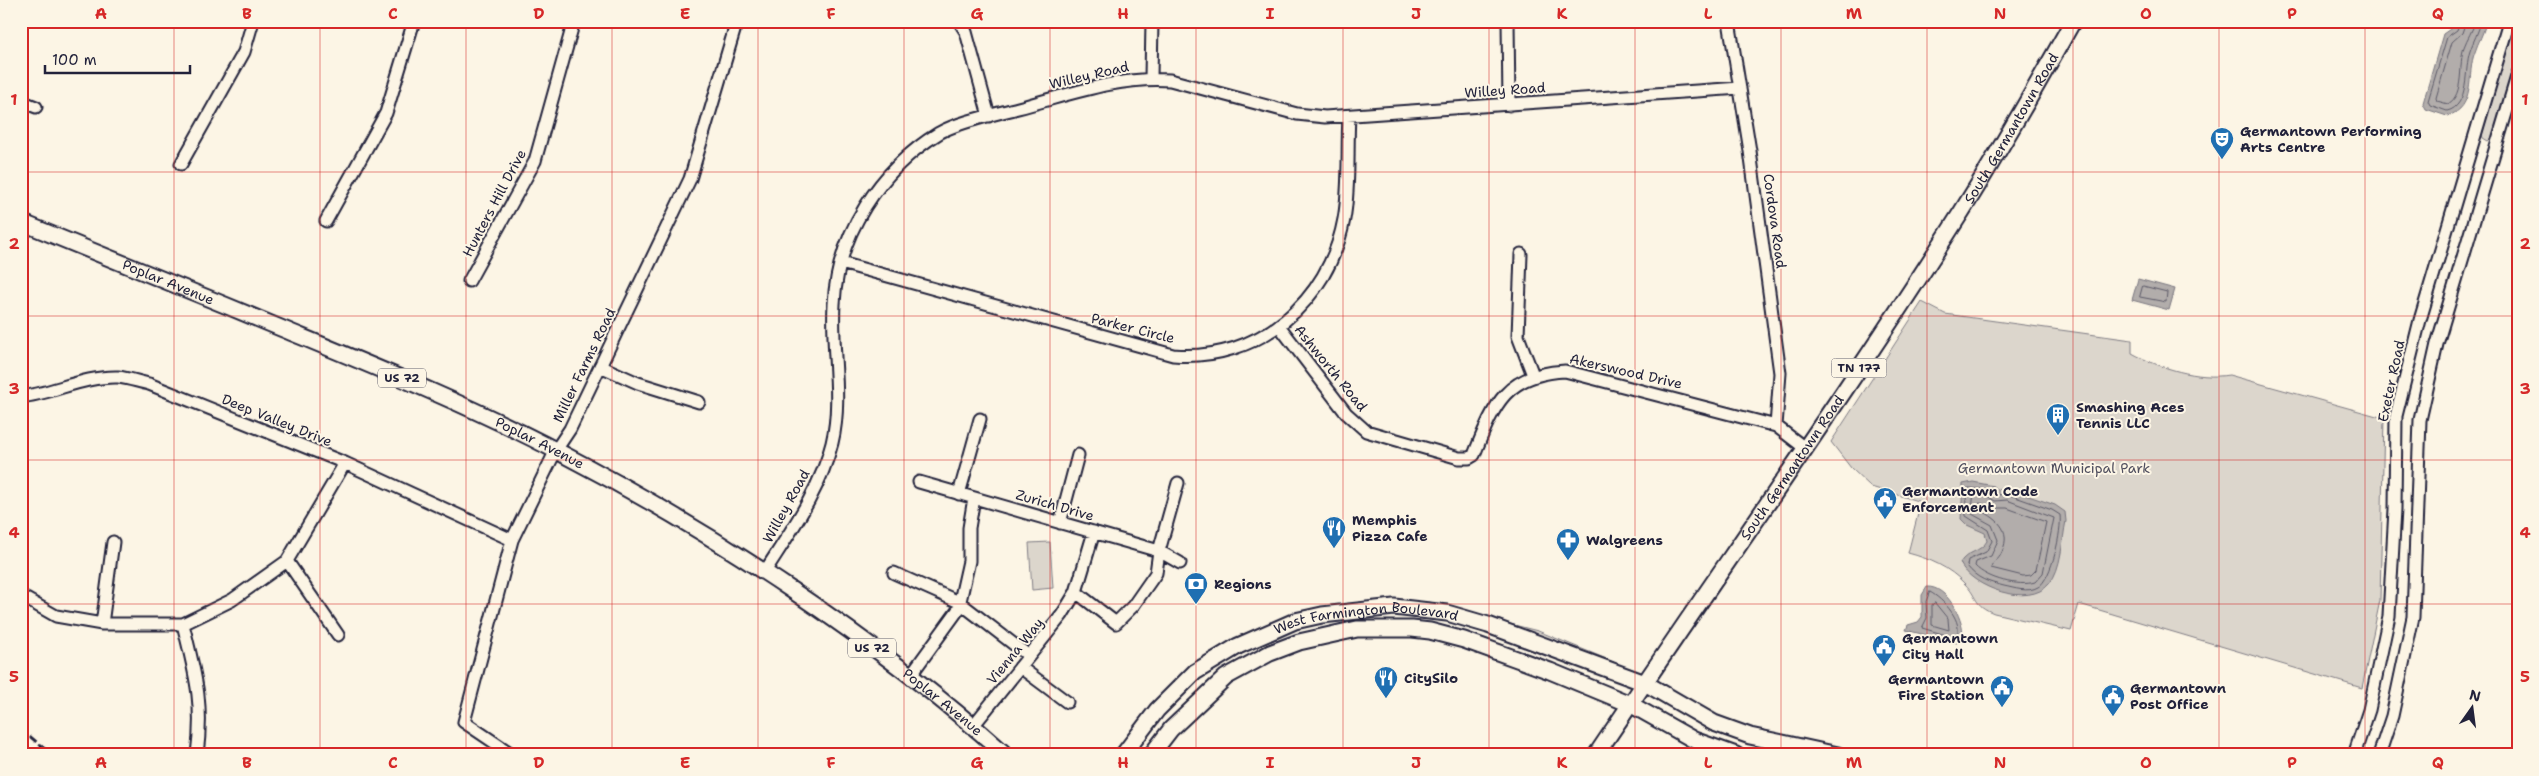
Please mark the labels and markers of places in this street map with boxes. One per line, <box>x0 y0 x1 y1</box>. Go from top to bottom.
place label: Germantown Performing Arts Centre <box>2240 122 2422 156</box>
theatre icon: Germantown Performing Arts Centre <box>2209 126 2235 160</box>
place label: Smashing Aces Tennis LLC <box>2076 398 2184 432</box>
building icon: Smashing Aces Tennis LLC <box>2045 402 2071 436</box>
place label: Germantown Code Enforcement <box>1902 482 2038 516</box>
public building icon: Germantown Code Enforcement <box>1872 486 1898 520</box>
place label: Memphis Pizza Cafe <box>1352 511 1428 545</box>
restaurant icon: Memphis Pizza Cafe <box>1321 515 1347 549</box>
pharmacy icon: Walgreens <box>1555 527 1581 561</box>
place label: Walgreens <box>1586 531 1663 549</box>
bank icon: Regions <box>1183 571 1209 605</box>
place label: Regions <box>1214 575 1272 593</box>
place label: Germantown City Hall <box>1902 629 1998 663</box>
public building icon: Germantown City Hall <box>1871 633 1897 667</box>
restaurant icon: CitySilo <box>1373 665 1399 699</box>
place label: CitySilo <box>1404 669 1458 687</box>
place label: Germantown Fire Station <box>1888 670 1984 704</box>
public building icon: Germantown Fire Station <box>1989 674 2015 708</box>
place label: Germantown Post Office <box>2130 679 2226 713</box>
public building icon: Germantown Post Office <box>2100 683 2126 717</box>

